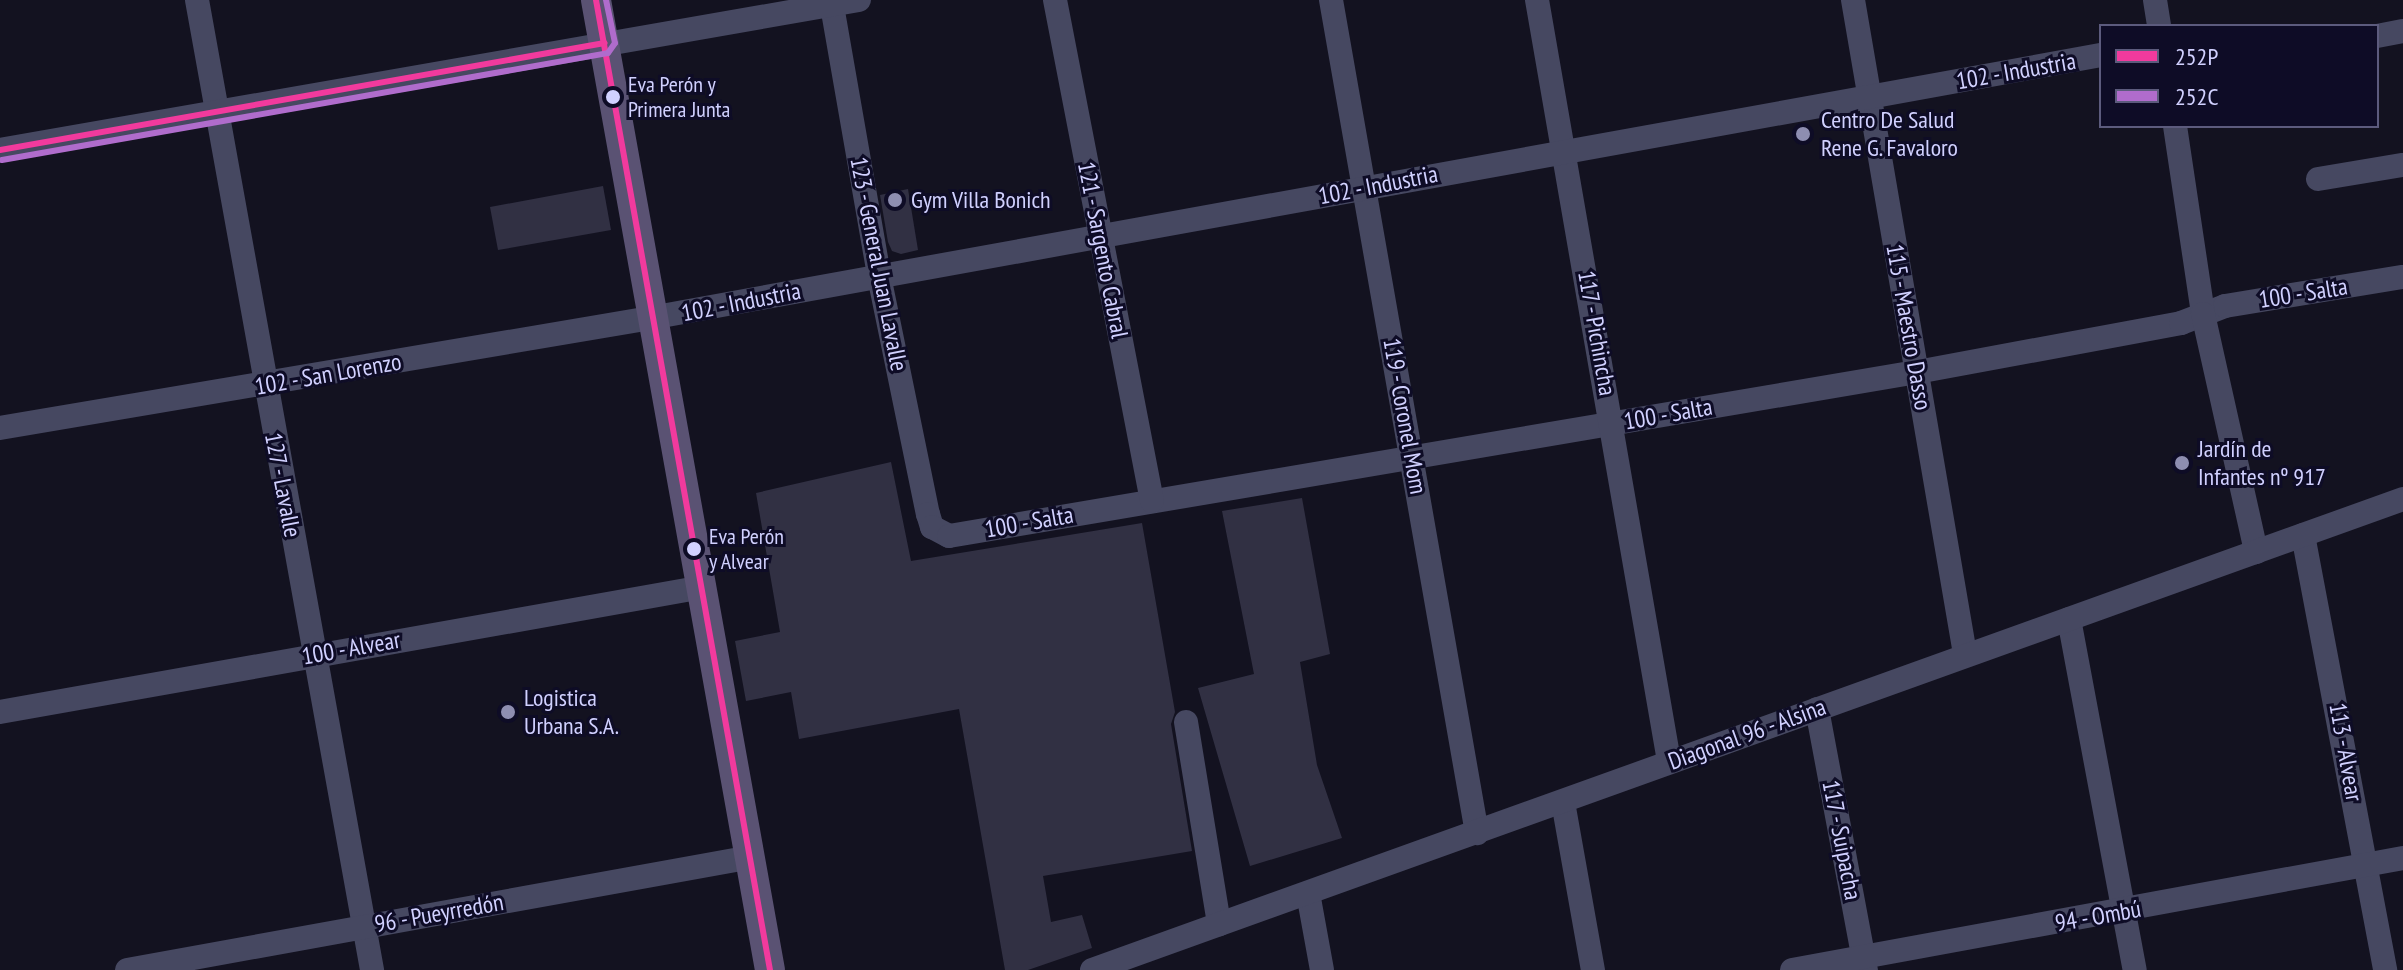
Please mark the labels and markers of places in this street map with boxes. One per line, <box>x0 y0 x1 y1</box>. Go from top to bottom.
place label: Eva Perón y Primera Junta <box>628 71 730 122</box>
marker: Eva Perón y Primera Junta <box>605 89 621 105</box>
place label: Centro De Salud Rene G. Favaloro <box>1821 106 1960 162</box>
marker: Centro De Salud Rene G. Favaloro <box>1792 123 1814 145</box>
place label: Gym Villa Bonich <box>911 186 1051 214</box>
marker: Gym Villa Bonich <box>886 191 904 209</box>
place label: Jardín de Infantes nº 917 <box>2198 435 2326 491</box>
marker: Jardín de Infantes nº 917 <box>2173 454 2191 472</box>
place label: Eva Perón y Alvear <box>709 523 784 574</box>
marker: Eva Perón y Alvear <box>686 541 702 557</box>
place label: Logistica Urbana S.A. <box>524 684 619 740</box>
marker: Logistica Urbana S.A. <box>499 703 517 721</box>

